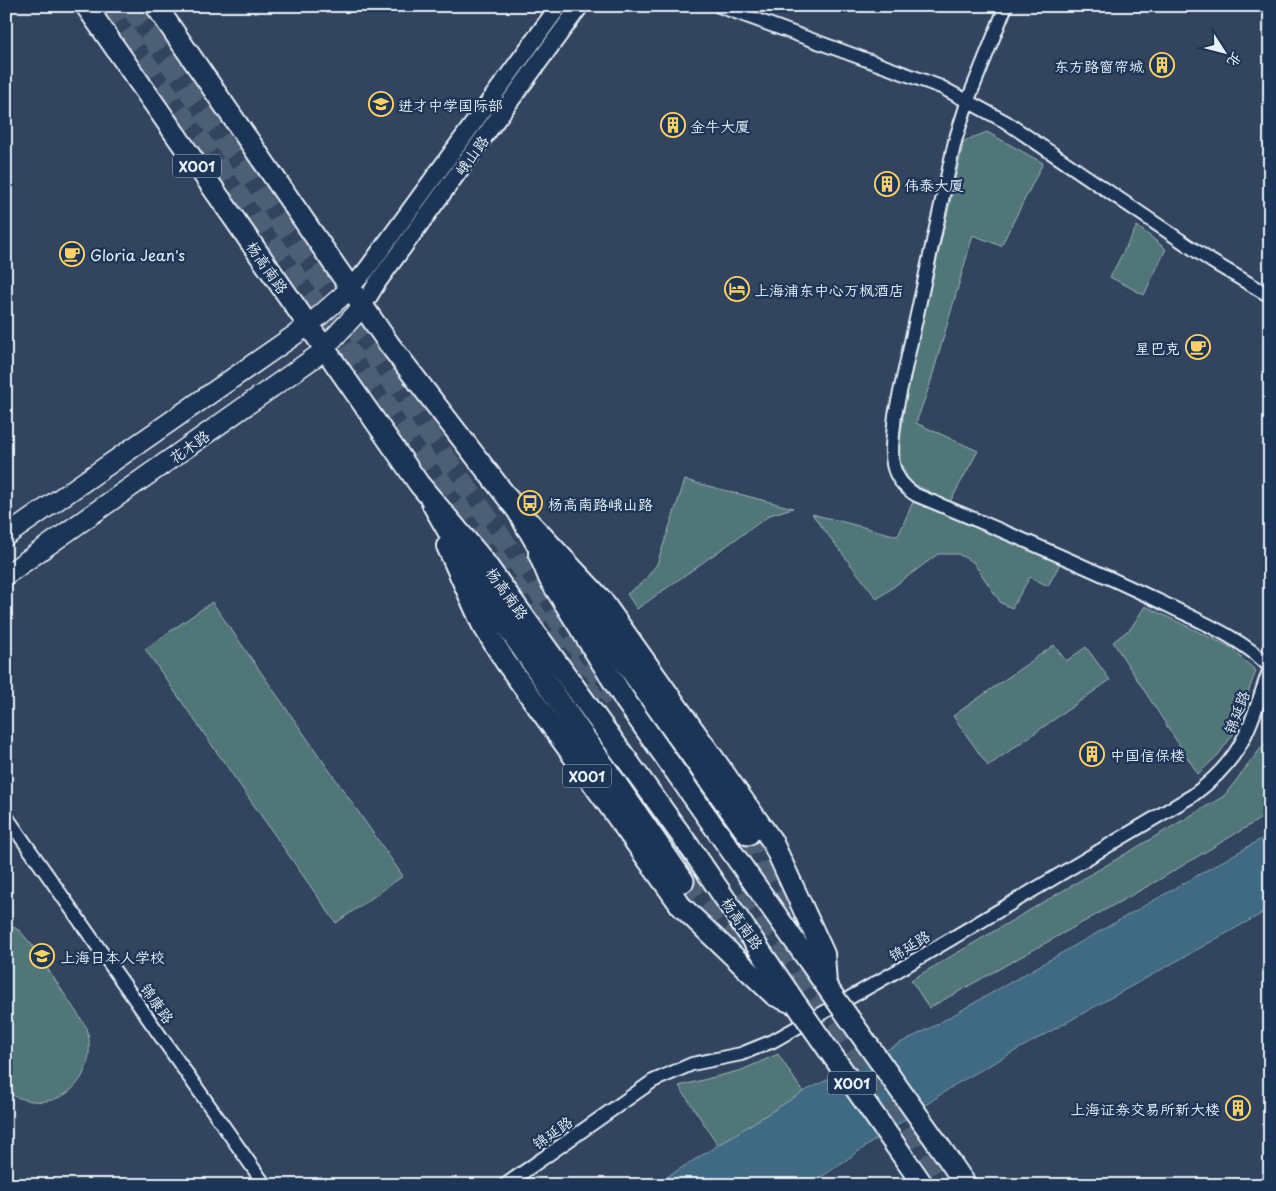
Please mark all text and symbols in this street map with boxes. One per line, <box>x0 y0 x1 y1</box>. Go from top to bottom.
north arrow <box>1198 28 1248 78</box>
text: 北 <box>1222 48 1248 72</box>
building icon: 东方路窗帘城 <box>1149 52 1175 78</box>
place label: 东方路窗帘城 <box>1054 54 1144 77</box>
school or university icon: 进才中学国际部 <box>368 91 394 117</box>
place label: 进才中学国际部 <box>398 93 503 116</box>
building icon: 金牛大厦 <box>660 112 686 138</box>
place label: 金牛大厦 <box>690 114 750 137</box>
street label: 峨山路 <box>448 130 494 180</box>
road number: X001 <box>173 154 221 178</box>
building icon: 伟泰大厦 <box>874 171 900 197</box>
place label: 伟泰大厦 <box>904 173 964 196</box>
street label: 杨高南路 <box>241 236 295 298</box>
cafe icon: Gloria Jean's <box>59 241 85 267</box>
place label: Gloria Jean's <box>90 243 185 266</box>
hotel icon: 上海浦东中心万枫酒店 <box>724 276 750 302</box>
place label: 上海浦东中心万枫酒店 <box>754 278 904 301</box>
cafe icon: 星巴克 <box>1185 334 1211 360</box>
place label: 星巴克 <box>1135 336 1180 359</box>
street label: 花木路 <box>164 424 214 468</box>
bus stop icon: 杨高南路峨山路 <box>517 490 543 516</box>
place label: 杨高南路峨山路 <box>548 492 653 515</box>
street label: 杨高南路 <box>481 562 535 624</box>
street label: 锦延路 <box>1217 687 1255 737</box>
building icon: 中国信保楼 <box>1079 741 1105 767</box>
place label: 中国信保楼 <box>1110 743 1185 766</box>
road number: X001 <box>563 764 611 788</box>
street label: 杨高南路 <box>716 892 770 954</box>
street label: 锦延路 <box>884 924 934 966</box>
school or university icon: 上海日本人学校 <box>29 943 55 969</box>
place label: 上海日本人学校 <box>60 945 165 968</box>
street label: 锦康路 <box>136 978 180 1028</box>
road number: X001 <box>828 1072 876 1094</box>
building icon: 上海证券交易所新大楼 <box>1225 1095 1251 1121</box>
place label: 上海证券交易所新大楼 <box>1070 1097 1220 1120</box>
street label: 锦延路 <box>527 1110 577 1154</box>

